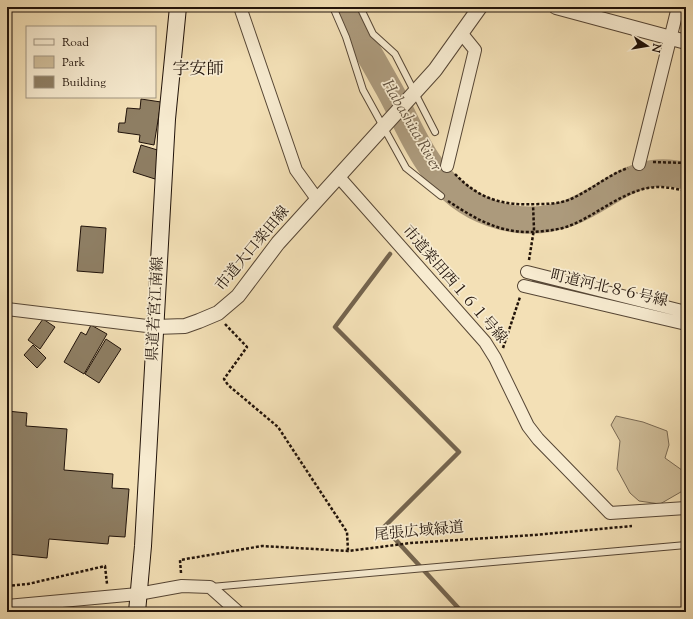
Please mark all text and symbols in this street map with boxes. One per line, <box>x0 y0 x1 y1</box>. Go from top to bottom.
legend <box>26 26 156 98</box>
north arrow <box>627 26 667 66</box>
text: Road <box>62 34 89 52</box>
text: N <box>647 41 665 54</box>
text: Park <box>62 54 85 72</box>
district label: 字安師 <box>173 58 224 82</box>
text: Building <box>62 74 106 92</box>
water label: Habashita River <box>375 76 447 176</box>
street label: 市道大口楽田線 <box>211 202 295 296</box>
street label: 市道楽田西１６１号線 <box>397 222 511 348</box>
street label: 県道若宮江南線 <box>143 256 169 362</box>
street label: 町道河北８６号線 <box>548 265 670 313</box>
street label: 尾張広域緑道 <box>373 518 465 546</box>

